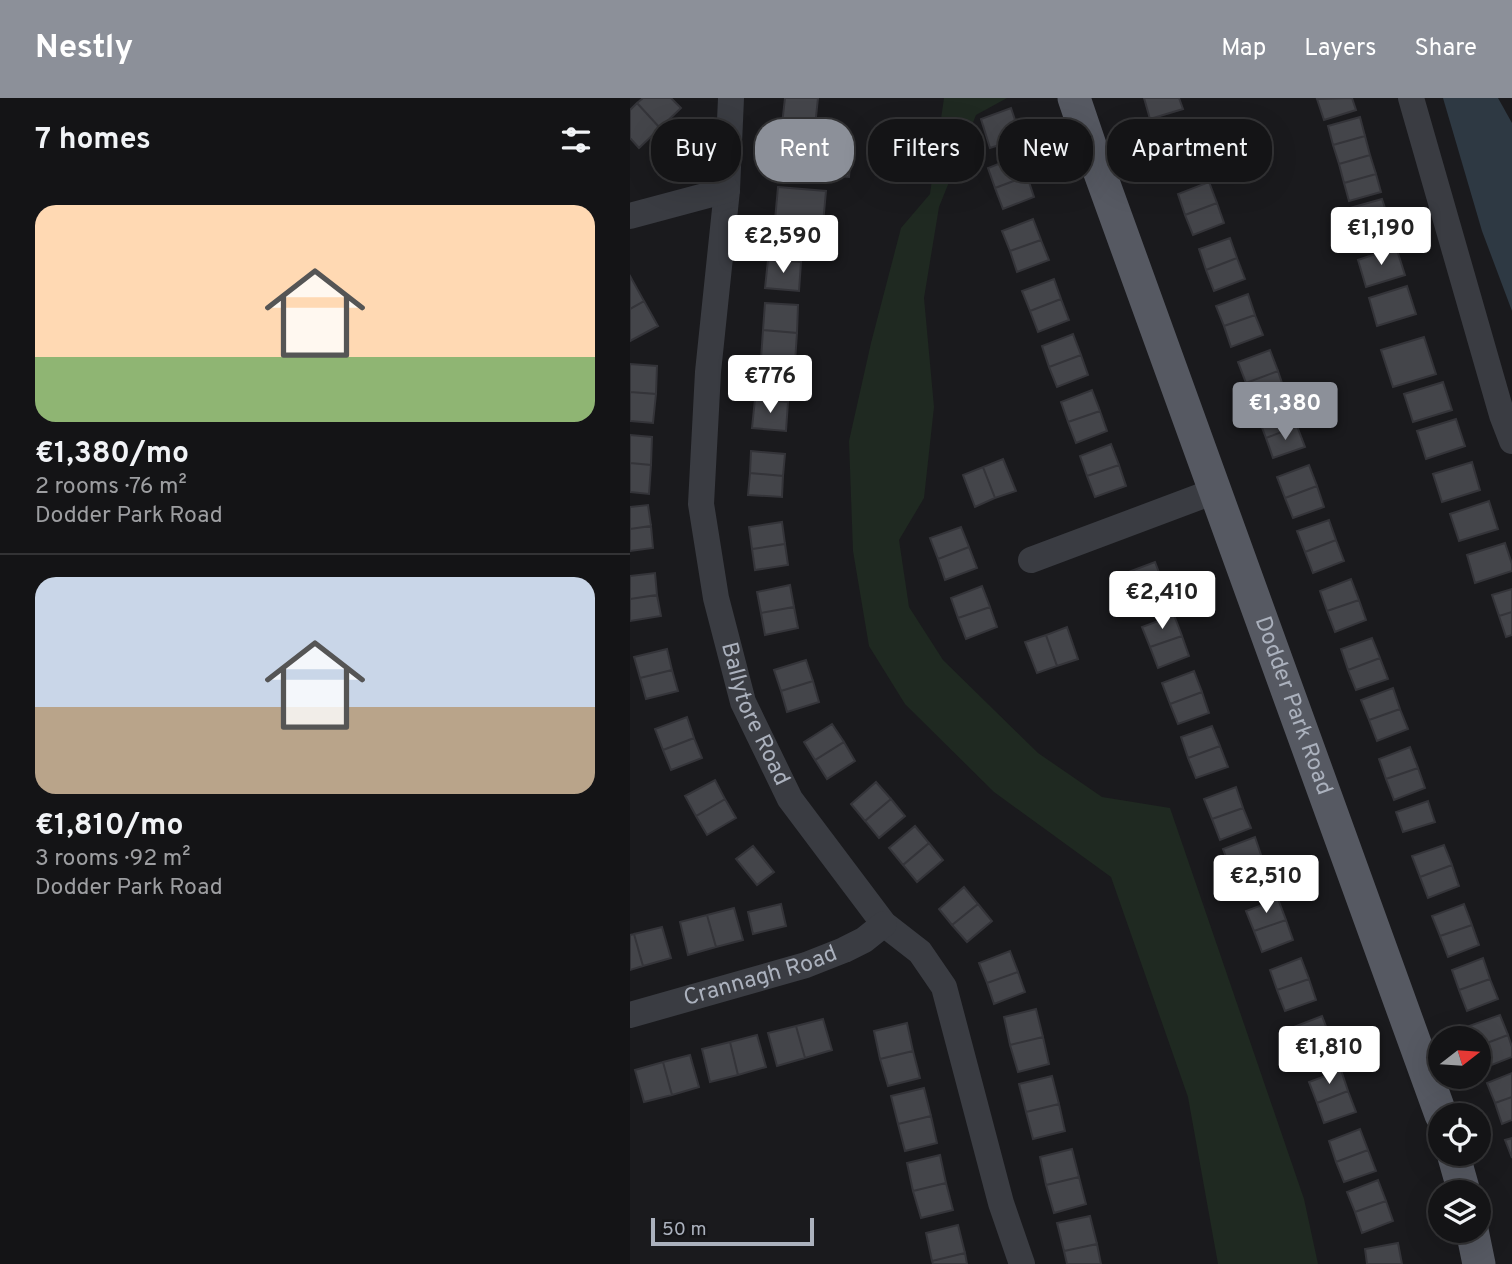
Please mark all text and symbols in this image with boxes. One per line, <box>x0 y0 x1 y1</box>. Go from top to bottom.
text: Nestly <box>35 28 133 70</box>
text: Map <box>1221 34 1266 64</box>
text: Layers <box>1304 34 1376 64</box>
text: Share <box>1414 34 1477 64</box>
chip: Buy <box>651 119 741 182</box>
chip: Rent <box>755 119 854 182</box>
chip: Filters <box>868 119 984 182</box>
chip: New <box>998 119 1093 182</box>
chip: Apartment <box>1107 119 1272 182</box>
icon: filters <box>557 121 595 159</box>
text: 7 homes <box>35 122 151 159</box>
pin: €1,190 <box>1324 208 1438 267</box>
text: €1,190 <box>1347 215 1415 244</box>
pin: €2,590 <box>726 216 840 275</box>
text: €2,590 <box>744 223 822 252</box>
icon: home <box>252 250 378 376</box>
pin: €776 <box>729 356 811 415</box>
text: €776 <box>744 363 796 392</box>
pin: €1,380 <box>1228 382 1342 442</box>
text: €1,380 <box>1249 390 1321 419</box>
text: €1,380/mo <box>35 436 189 473</box>
text: 2 rooms · 76 m² <box>35 473 187 502</box>
text: Dodder Park Road <box>35 502 223 531</box>
pin: €2,410 <box>1105 572 1219 631</box>
text: €2,410 <box>1125 579 1199 608</box>
street label: Dodder Park Road <box>1247 613 1338 799</box>
icon: home <box>252 622 378 748</box>
street label: Ballytore Road <box>714 639 796 791</box>
text: €1,810/mo <box>35 808 184 845</box>
text: 3 rooms · 92 m² <box>35 845 191 874</box>
pin: €2,510 <box>1209 856 1323 915</box>
text: €2,510 <box>1230 863 1302 892</box>
text: Dodder Park Road <box>35 874 223 903</box>
street label: Crannagh Road <box>680 940 842 1014</box>
pin: €1,810 <box>1272 1026 1386 1086</box>
north arrow <box>1428 1026 1491 1088</box>
map controls <box>1428 1026 1491 1243</box>
text: €1,810 <box>1295 1034 1363 1063</box>
button: locate <box>1428 1103 1491 1166</box>
button: layers <box>1428 1180 1491 1243</box>
scale bar <box>651 1215 814 1247</box>
text: 50 m <box>662 1218 707 1242</box>

